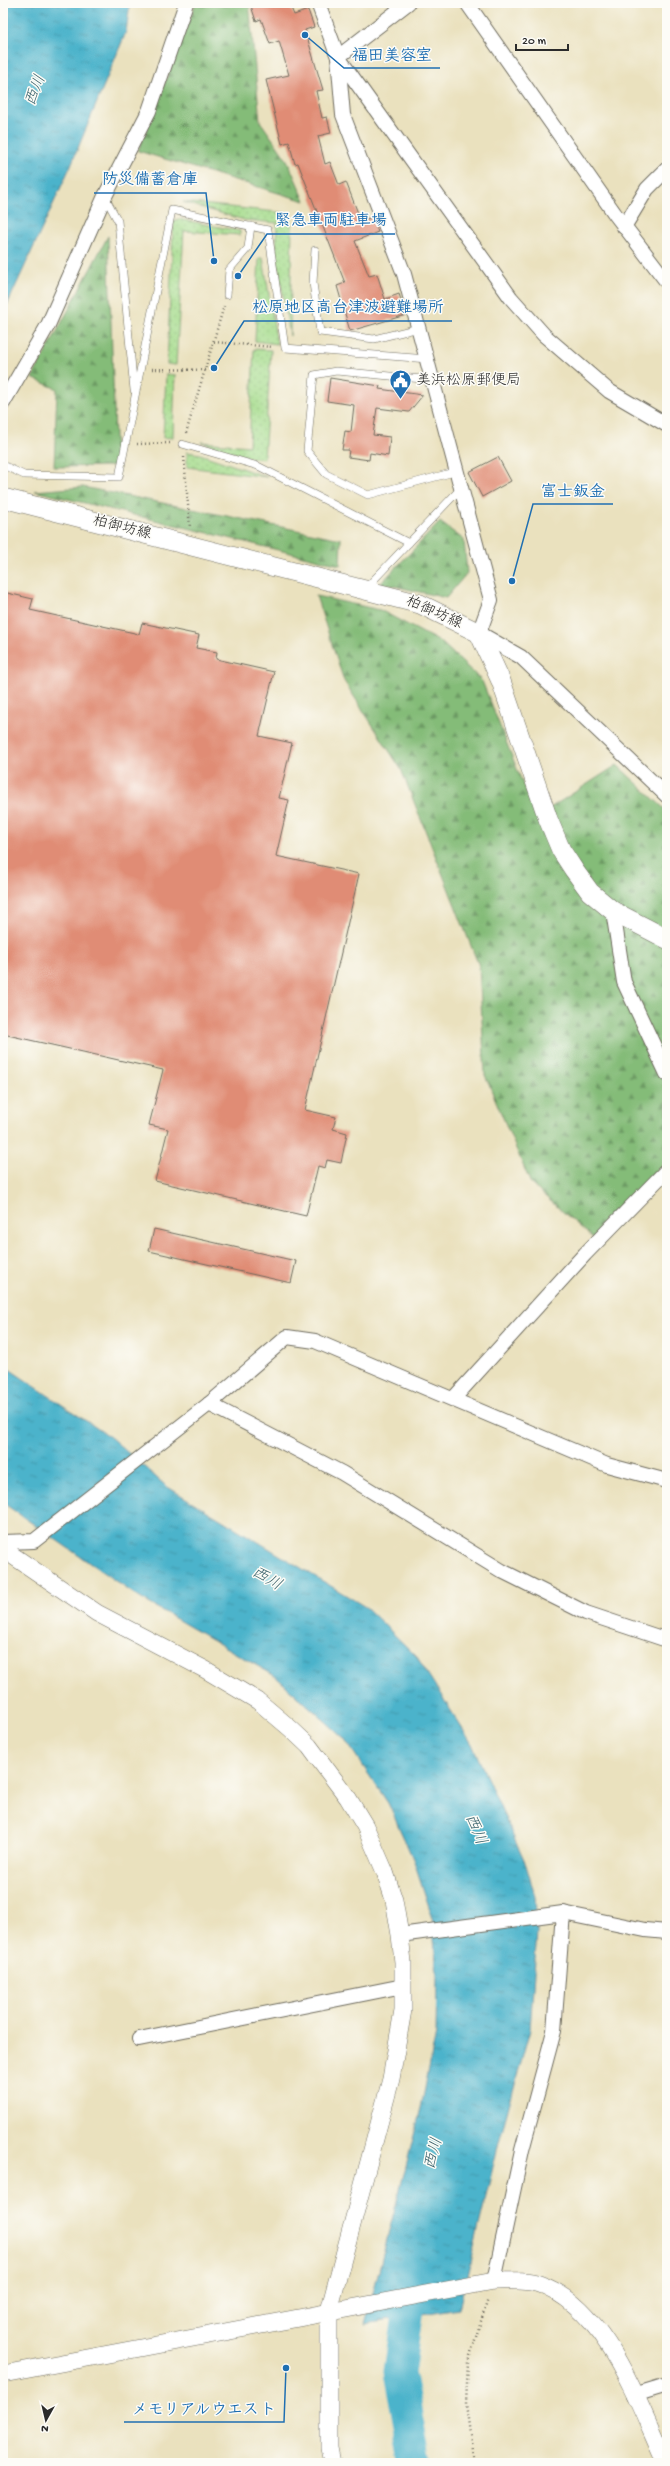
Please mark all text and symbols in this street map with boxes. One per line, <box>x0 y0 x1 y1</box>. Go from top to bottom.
scale bar <box>516 26 568 52</box>
text: 20 m <box>522 35 547 49</box>
callout: 福田美容室 <box>344 40 440 68</box>
text: 福田美容室 <box>352 46 432 67</box>
water label: 西川 <box>21 72 52 109</box>
callout: 防災備蓄倉庫 <box>94 165 206 193</box>
text: 防災備蓄倉庫 <box>102 170 198 191</box>
callout: 緊急車両駐車場 <box>267 206 395 234</box>
text: 緊急車両駐車場 <box>275 211 387 232</box>
callout: 松原地区高台津波避難場所 <box>244 293 452 321</box>
text: 松原地区高台津波避難場所 <box>252 298 444 319</box>
public building icon: 美浜松原郵便局 <box>387 368 413 401</box>
place label: 美浜松原郵便局 <box>416 372 521 390</box>
callout: 富士鈑金 <box>533 476 613 504</box>
text: 富士鈑金 <box>541 482 605 503</box>
street label: 柏御坊線 <box>91 511 154 544</box>
street label: 柏御坊線 <box>403 592 465 633</box>
water label: 西川 <box>247 1563 285 1596</box>
water label: 西川 <box>459 1811 490 1848</box>
water label: 西川 <box>421 2136 448 2172</box>
callout: メモリアルウエスト <box>124 2394 284 2422</box>
north arrow <box>26 2400 66 2440</box>
text: メモリアルウエスト <box>132 2401 276 2421</box>
text: N <box>40 2421 49 2434</box>

